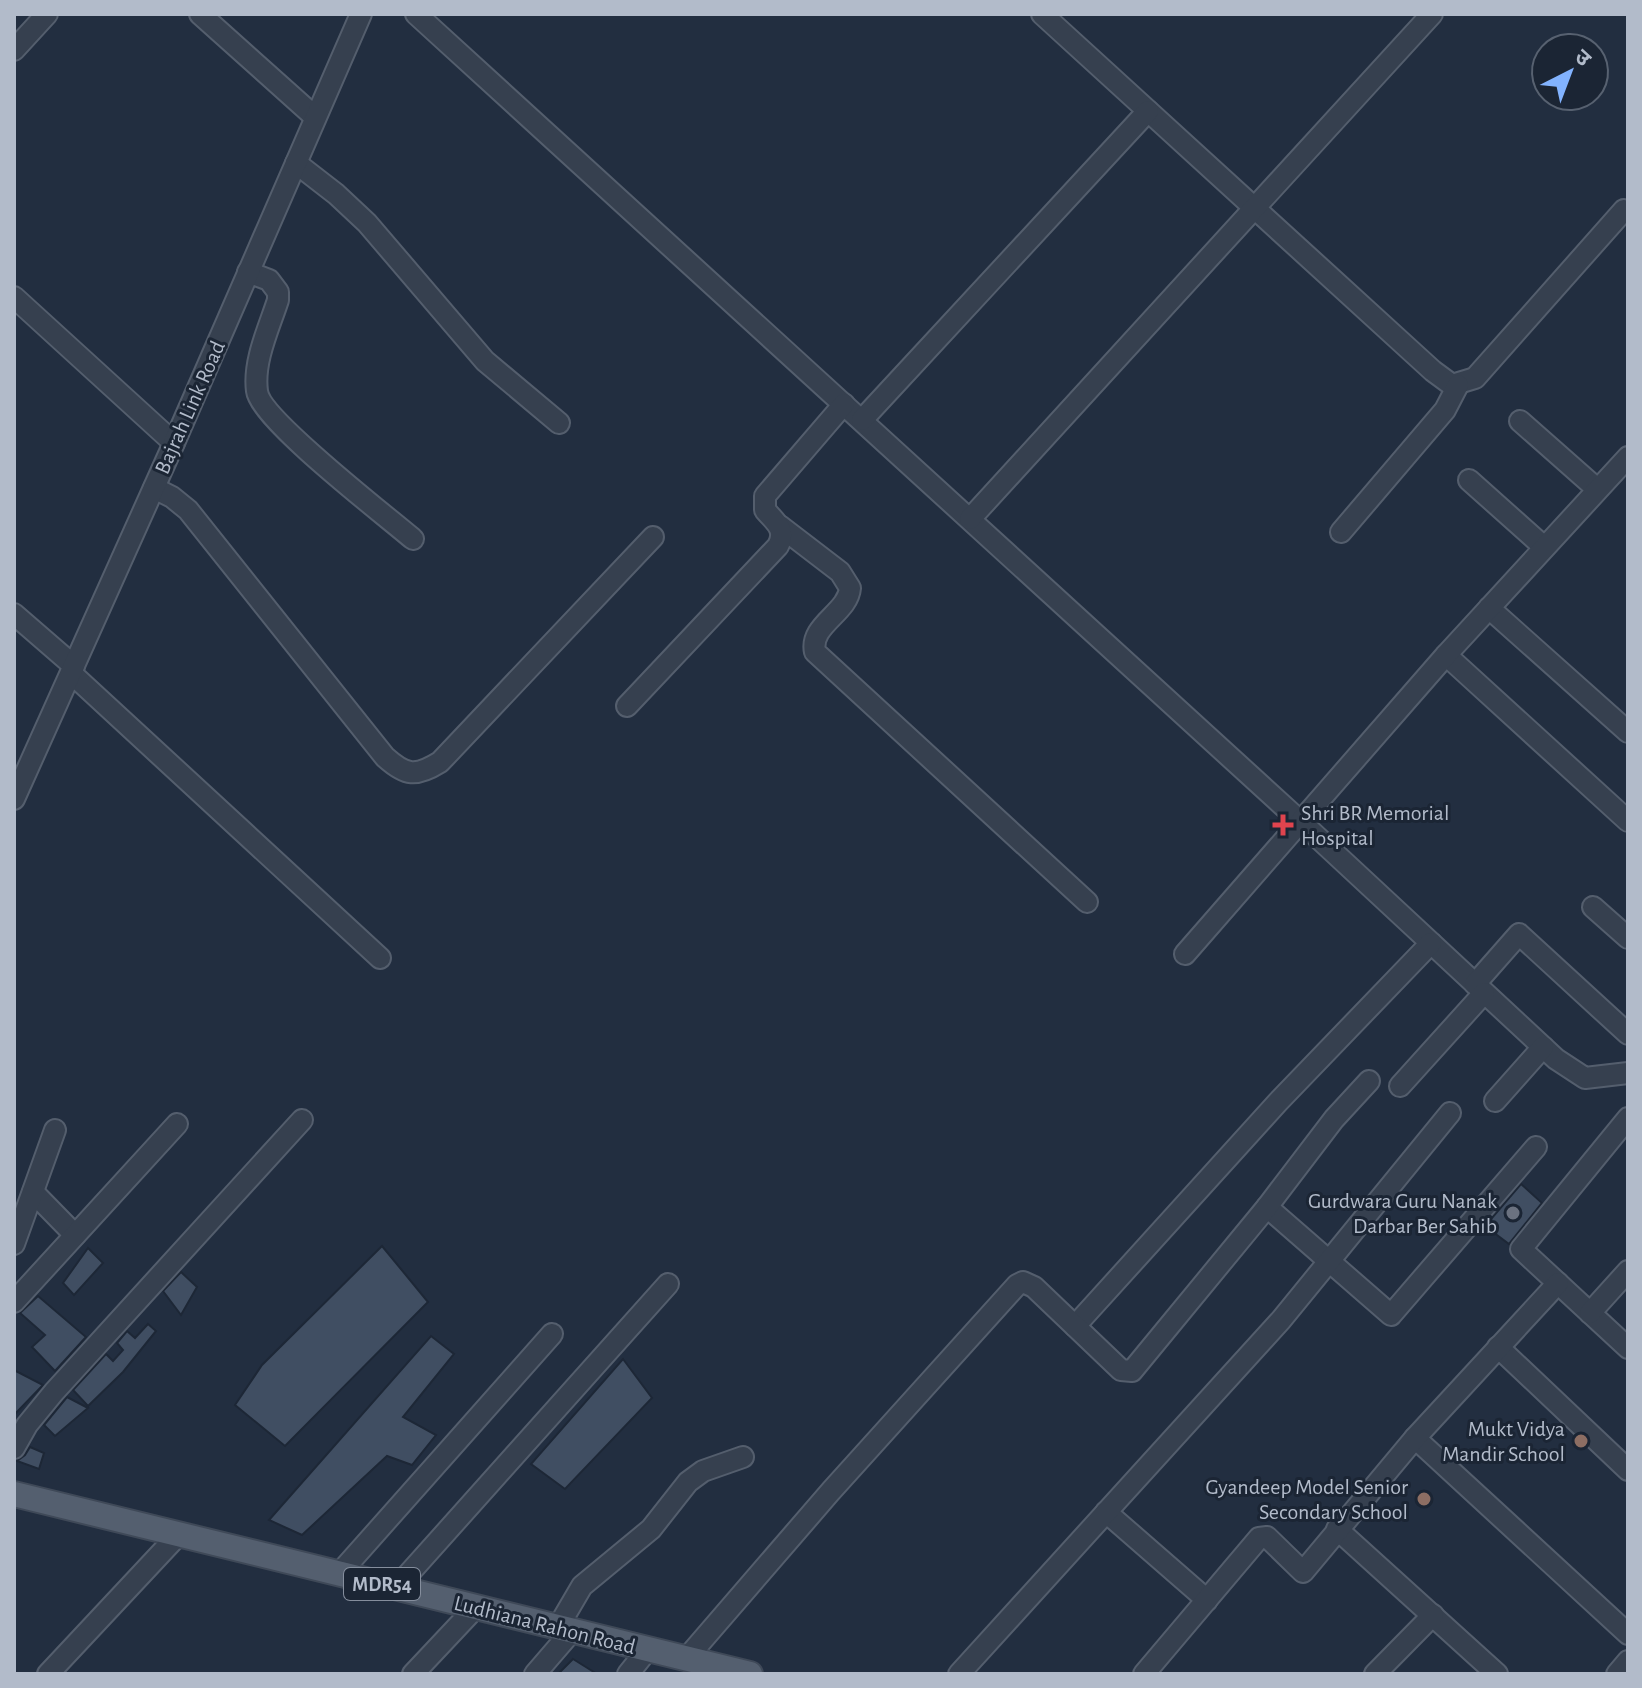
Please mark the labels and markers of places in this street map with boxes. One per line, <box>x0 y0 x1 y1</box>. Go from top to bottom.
place label: Shri BR Memorial Hospital <box>1301 802 1449 849</box>
marker: Shri BR Memorial Hospital <box>1272 814 1294 836</box>
place label: Gurdwara Guru Nanak Darbar Ber Sahib <box>1308 1190 1497 1237</box>
marker: Gurdwara Guru Nanak Darbar Ber Sahib <box>1504 1204 1522 1222</box>
place label: Mukt Vidya Mandir School <box>1442 1418 1565 1465</box>
marker: Mukt Vidya Mandir School <box>1572 1432 1590 1450</box>
place label: Gyandeep Model Senior Secondary School <box>1206 1476 1408 1523</box>
marker: Gyandeep Model Senior Secondary School <box>1415 1490 1433 1508</box>

